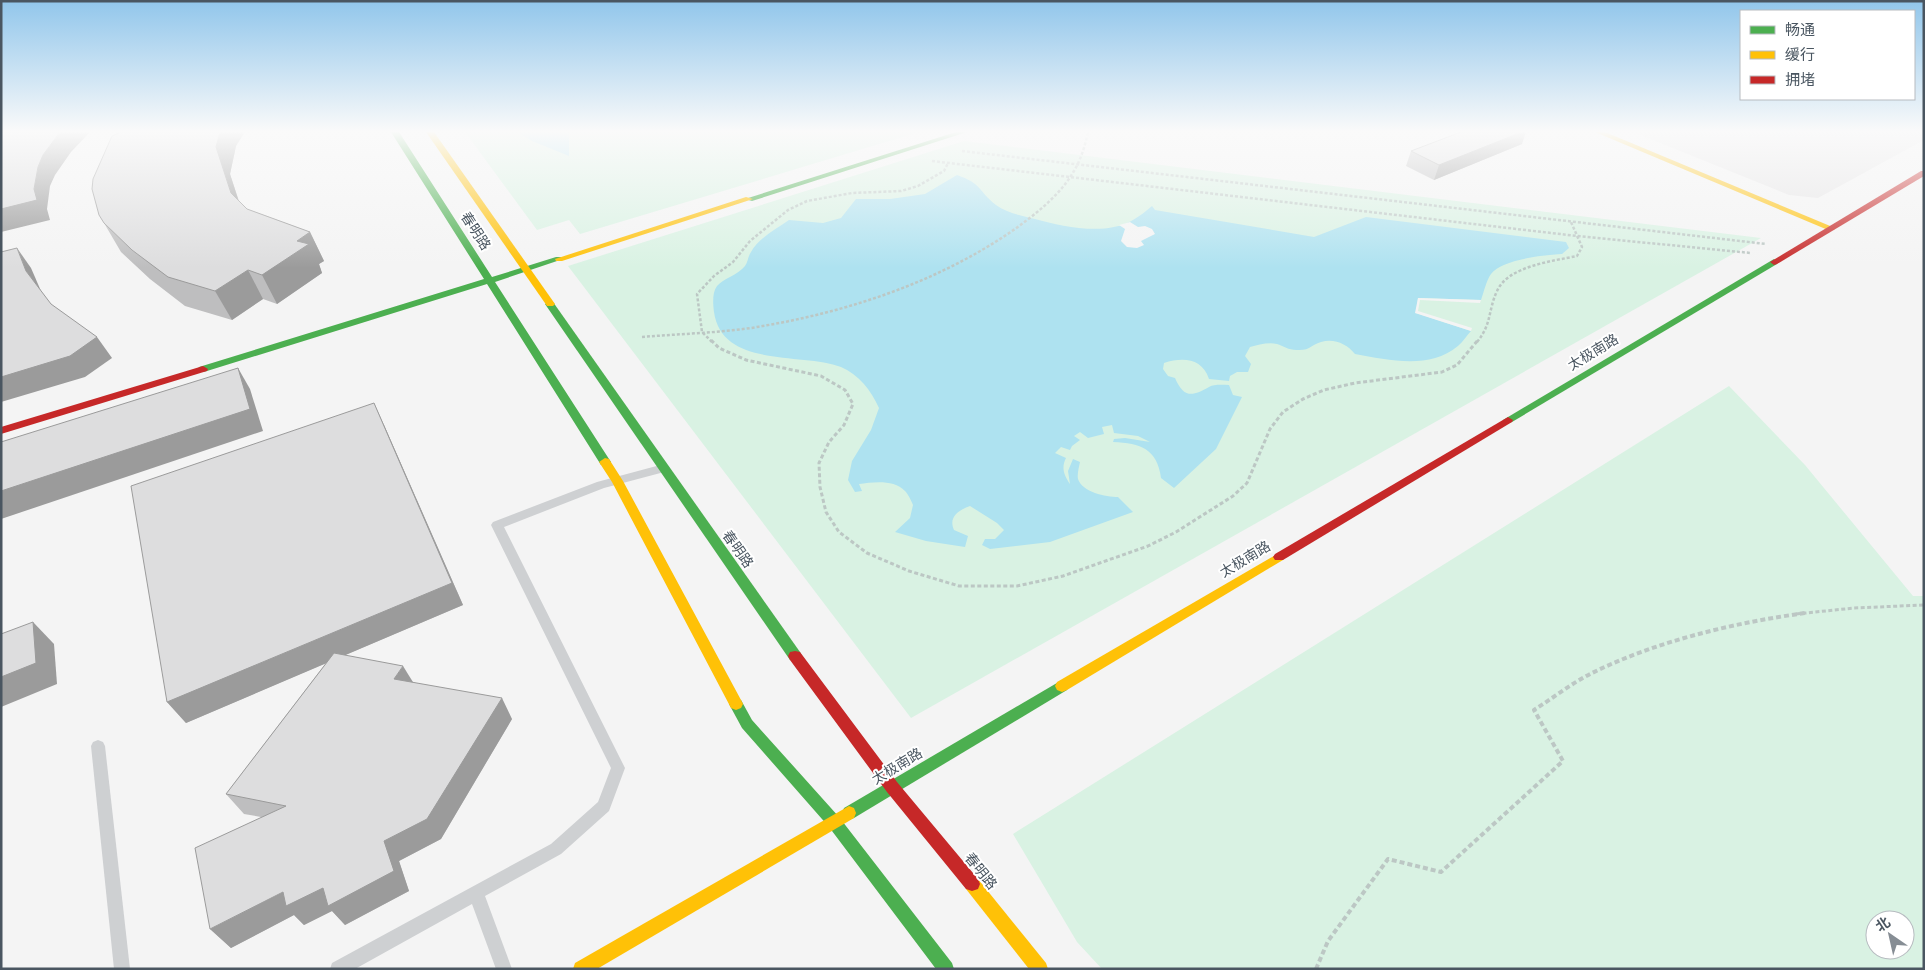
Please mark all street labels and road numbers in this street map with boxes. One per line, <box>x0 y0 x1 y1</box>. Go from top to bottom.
street label: 春明路 <box>458 209 494 253</box>
street label: 太极南路 <box>1565 331 1621 373</box>
street label: 春明路 <box>719 527 757 571</box>
street label: 太极南路 <box>1217 538 1273 580</box>
street label: 太极南路 <box>869 745 925 787</box>
street label: 春明路 <box>962 850 1000 892</box>

